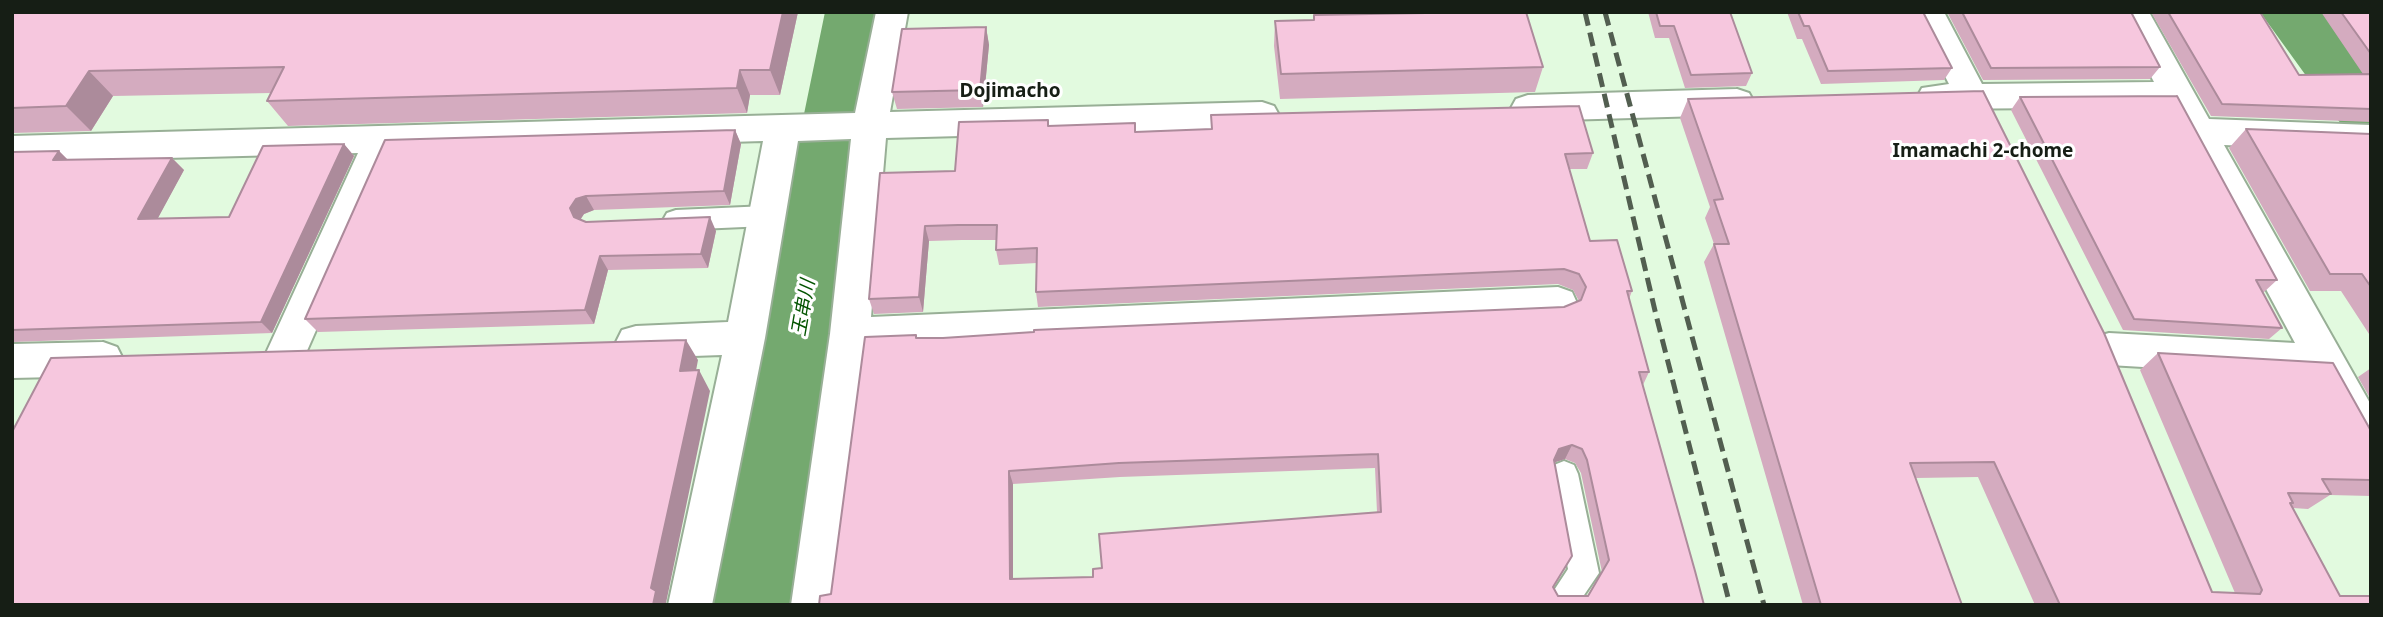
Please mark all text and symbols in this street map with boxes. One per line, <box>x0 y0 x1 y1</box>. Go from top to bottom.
district label: Dojimacho <box>959 81 1061 103</box>
district label: Imamachi 2-chome <box>1893 141 2073 163</box>
water label: 玉串川 <box>788 278 820 338</box>

